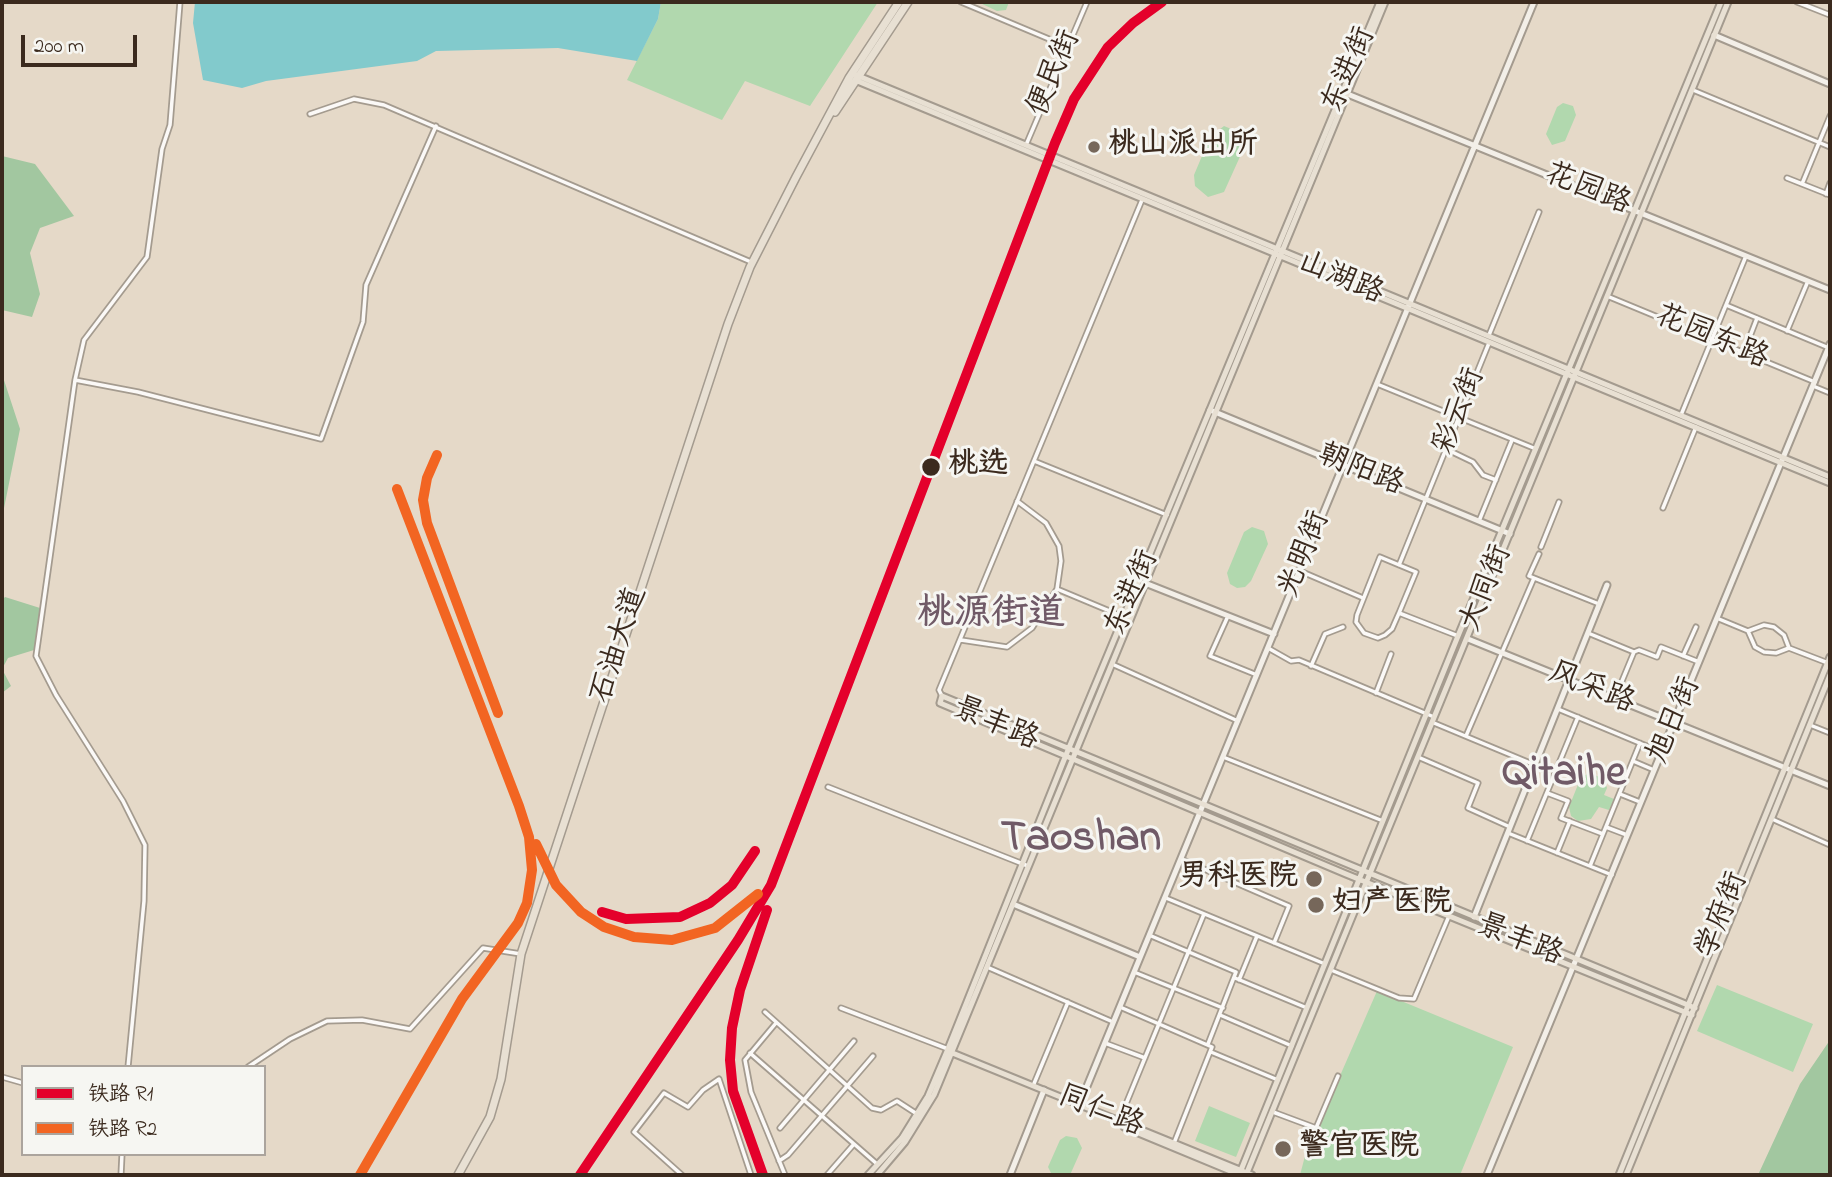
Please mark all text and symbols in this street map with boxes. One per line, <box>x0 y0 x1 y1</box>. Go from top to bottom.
scale bar <box>24 21 140 65</box>
street label: 东进街 <box>1317 23 1385 119</box>
street label: 便民街 <box>1022 26 1090 122</box>
text: 200 m <box>34 32 84 62</box>
place label: 桃山派出所 <box>1108 129 1258 165</box>
marker: 桃山派出所 <box>1086 139 1102 155</box>
street label: 花园路 <box>1539 157 1635 225</box>
street label: 山湖路 <box>1292 246 1388 314</box>
street label: 花园东路 <box>1649 299 1773 379</box>
street label: 彩云街 <box>1427 364 1495 460</box>
street label: 朝阳路 <box>1312 438 1408 506</box>
place label: 桃选 <box>948 449 1008 485</box>
marker: 桃选 <box>920 456 942 478</box>
street label: 光明街 <box>1272 507 1340 603</box>
street label: 大同街 <box>1454 541 1522 637</box>
street label: 东进街 <box>1100 546 1168 642</box>
street label: 石油大道 <box>585 583 657 709</box>
district label: 桃源街道 <box>917 595 1065 639</box>
street label: 风采路 <box>1543 656 1639 724</box>
street label: 旭日街 <box>1642 673 1710 769</box>
street label: 景丰路 <box>947 692 1043 760</box>
district label: Qitaihe <box>1502 751 1626 803</box>
district label: Taoshan <box>1001 816 1161 868</box>
place label: 男科医院 <box>1178 861 1298 897</box>
street label: 学府街 <box>1690 868 1758 964</box>
marker: 男科医院 <box>1304 869 1324 889</box>
place label: 妇产医院 <box>1332 887 1452 923</box>
marker: 妇产医院 <box>1306 895 1326 915</box>
street label: 景丰路 <box>1471 908 1567 976</box>
legend <box>21 1065 266 1156</box>
street label: 同仁路 <box>1052 1079 1148 1147</box>
text: 铁路 R1 <box>88 1080 154 1110</box>
text: 铁路 R2 <box>88 1115 157 1145</box>
place label: 警官医院 <box>1299 1131 1419 1167</box>
marker: 警官医院 <box>1273 1139 1293 1159</box>

